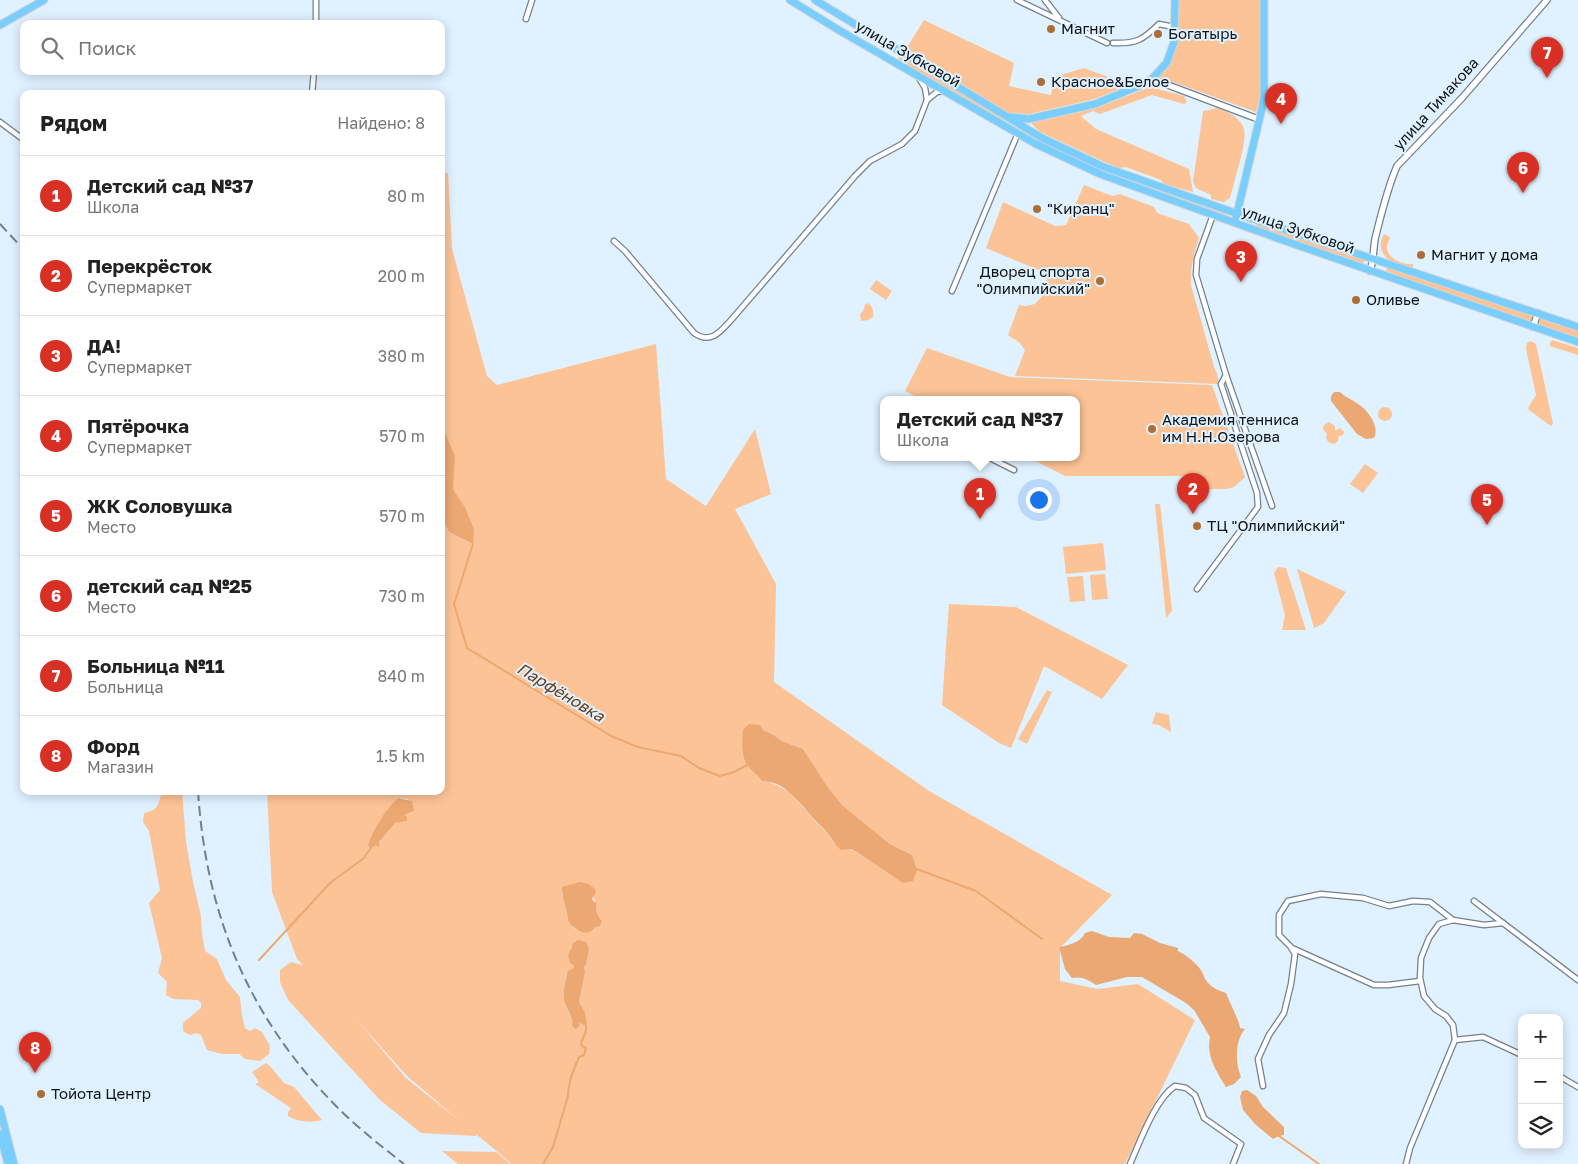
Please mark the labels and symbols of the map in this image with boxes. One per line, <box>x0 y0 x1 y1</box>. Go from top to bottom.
street label: улица Зубковой <box>853 16 964 91</box>
place label: Магнит <box>1061 19 1116 37</box>
marker: Магнит <box>1045 23 1057 35</box>
place label: Богатырь <box>1168 24 1237 42</box>
marker: Богатырь <box>1152 28 1164 40</box>
pin: 7 <box>1531 37 1563 78</box>
street label: улица Тимакова <box>1389 53 1482 153</box>
place label: Красное&Белое <box>1051 72 1170 90</box>
marker: Красное&Белое <box>1035 76 1047 88</box>
pin: 4 <box>1265 83 1297 124</box>
pin: 6 <box>1507 152 1539 193</box>
place label: "Киранц" <box>1047 199 1115 217</box>
street label: улица Зубковой <box>1239 201 1357 257</box>
marker: "Киранц" <box>1031 203 1043 215</box>
pin: 3 <box>1225 241 1257 282</box>
place label: Магнит у дома <box>1431 245 1538 263</box>
marker: Магнит у дома <box>1415 249 1427 261</box>
place label: Дворец спорта "Олимпийский" <box>977 262 1090 297</box>
marker: Дворец спорта "Олимпийский" <box>1094 275 1106 287</box>
place label: Оливье <box>1366 290 1420 308</box>
marker: Оливье <box>1350 294 1362 306</box>
place label: Академия тенниса им Н.Н.Озерова <box>1162 410 1299 445</box>
marker: Академия тенниса им Н.Н.Озерова <box>1146 423 1158 435</box>
pin: 2 <box>1177 473 1209 514</box>
pin: 1 <box>964 478 996 519</box>
pin: 5 <box>1471 484 1503 525</box>
your location <box>1026 487 1052 513</box>
place label: ТЦ "Олимпийский" <box>1207 516 1345 534</box>
marker: ТЦ "Олимпийский" <box>1191 520 1203 532</box>
water label: Парфёновка <box>514 658 609 726</box>
pin: 8 <box>19 1032 51 1073</box>
place label: Тойота Центр <box>51 1084 151 1102</box>
marker: Тойота Центр <box>35 1088 47 1100</box>

